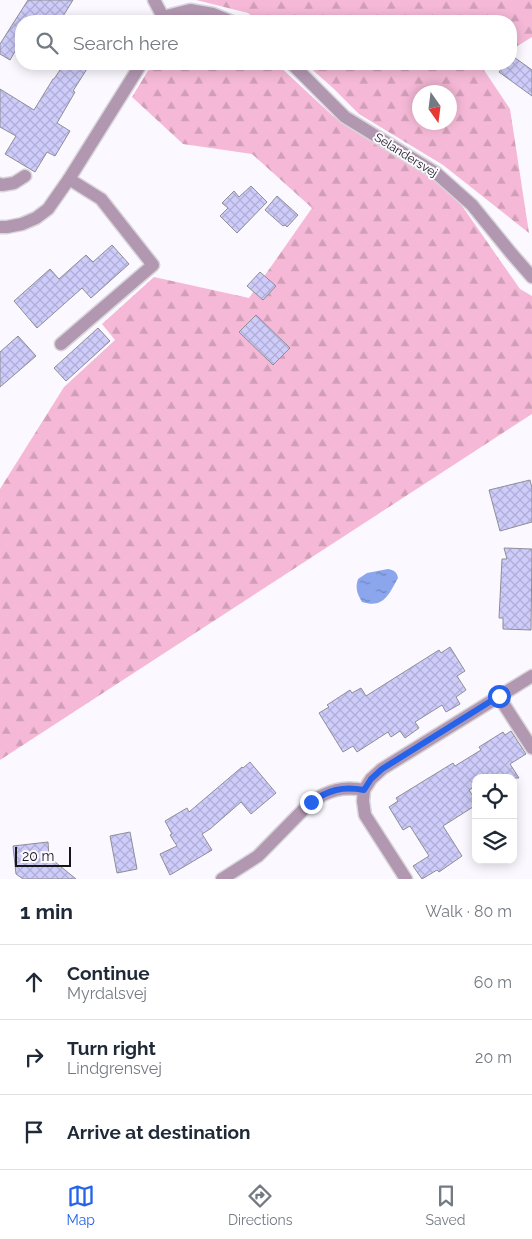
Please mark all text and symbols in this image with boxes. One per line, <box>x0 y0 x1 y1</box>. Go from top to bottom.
search box <box>15 15 517 70</box>
icon: search <box>33 29 61 57</box>
text: Search here <box>73 32 179 54</box>
north arrow <box>412 85 457 130</box>
street label: Selandersvej <box>372 130 440 180</box>
route start <box>488 685 511 708</box>
map controls <box>472 774 517 864</box>
button: locate <box>472 774 517 819</box>
route end <box>300 791 323 814</box>
button: layers <box>472 819 517 864</box>
scale bar <box>15 844 71 867</box>
text: 20 m <box>22 848 54 864</box>
text: 1 min <box>20 899 73 924</box>
text: Walk · 80 m <box>425 902 512 921</box>
text: Continue <box>67 962 150 984</box>
icon: ahead <box>20 968 48 996</box>
text: 60 m <box>474 973 512 992</box>
text: Myrdalsvej <box>67 984 147 1003</box>
text: Turn right <box>67 1037 156 1059</box>
icon: right <box>20 1043 48 1071</box>
text: 20 m <box>475 1048 512 1067</box>
text: Lindgrensvej <box>67 1059 162 1078</box>
icon: arrive <box>20 1118 48 1146</box>
text: Arrive at destination <box>67 1121 251 1143</box>
tab: Map <box>66 1182 95 1228</box>
tab: Directions <box>228 1182 293 1228</box>
tab: Saved <box>425 1182 466 1228</box>

